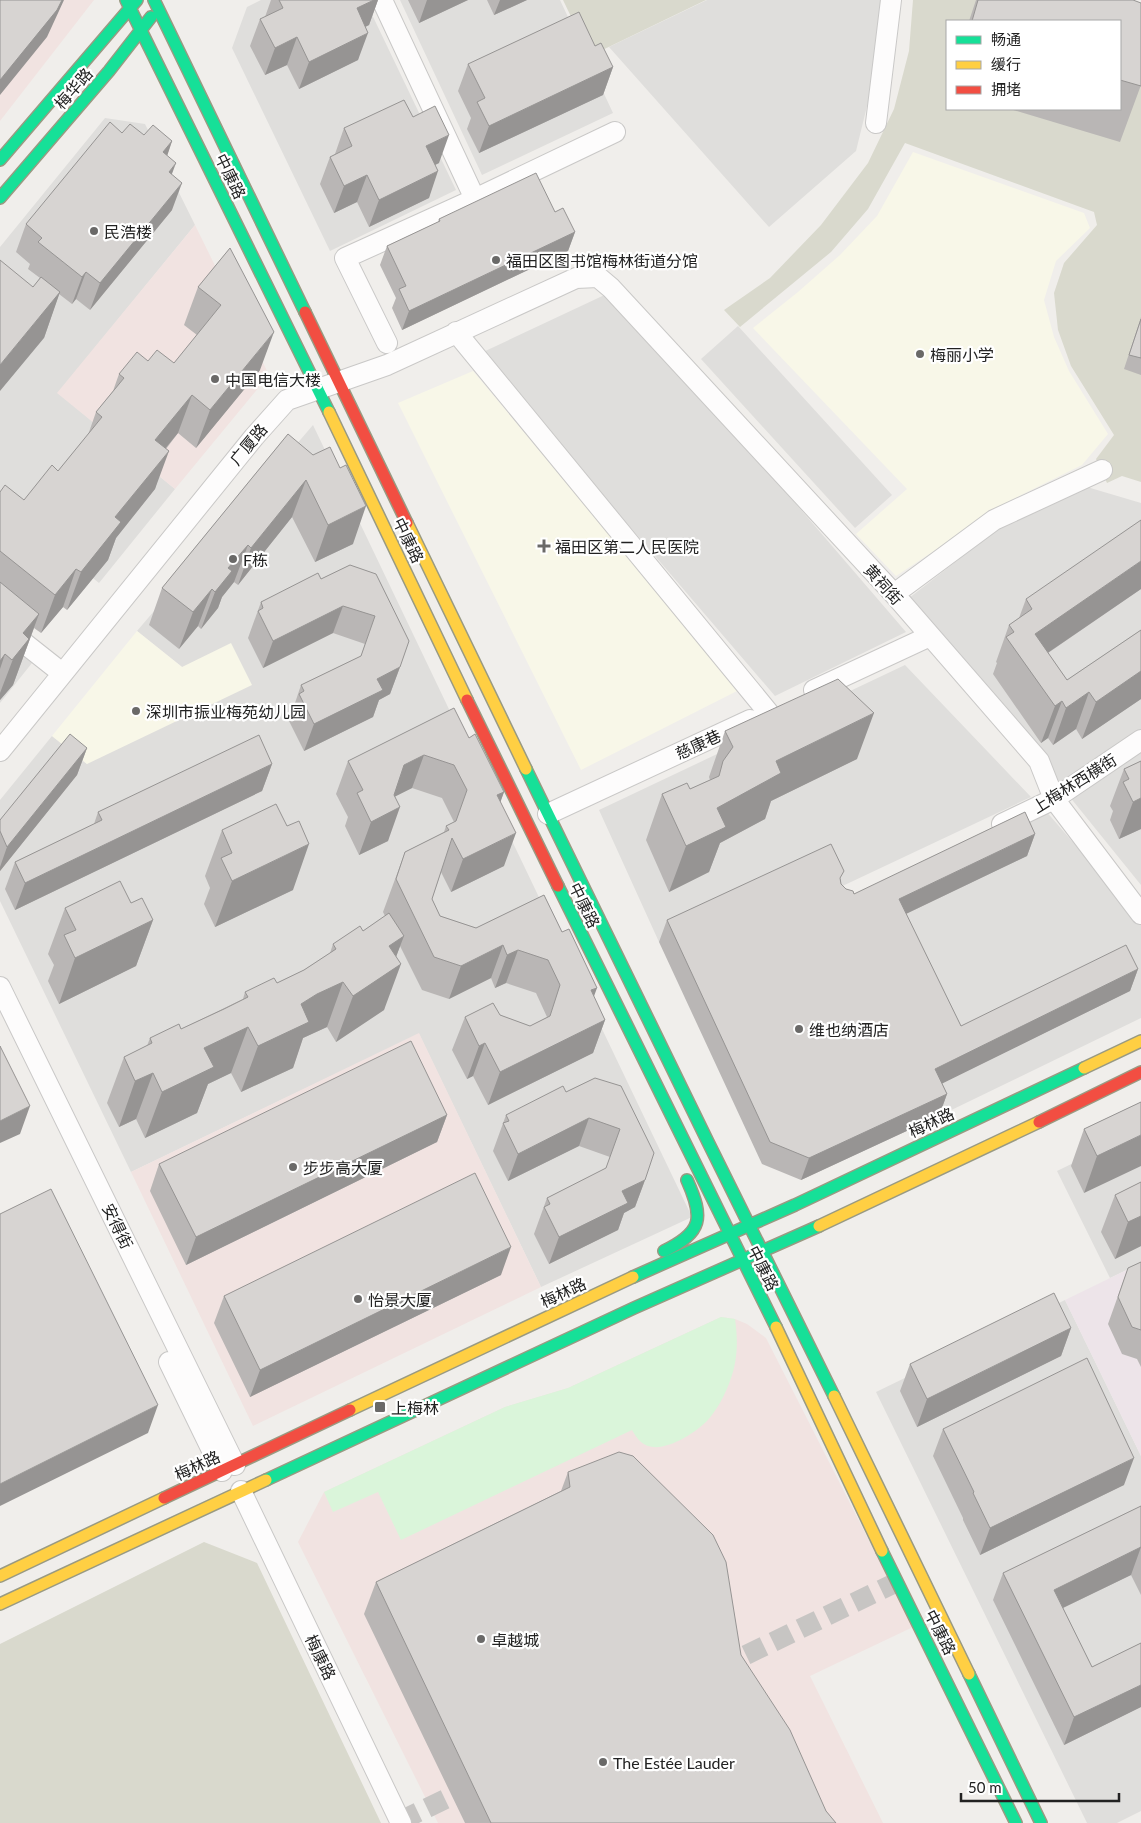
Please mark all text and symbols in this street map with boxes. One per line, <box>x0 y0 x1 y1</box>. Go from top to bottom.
legend <box>946 20 1121 110</box>
text: 畅通 <box>991 30 1021 48</box>
text: 缓行 <box>991 55 1021 73</box>
street label: 梅华路 <box>50 64 96 112</box>
text: 拥堵 <box>991 80 1021 98</box>
street label: 中康路 <box>212 150 250 202</box>
place label: 民浩楼 <box>104 222 152 241</box>
marker: 民浩楼 <box>88 225 100 237</box>
place label: 福田区图书馆梅林街道分馆 <box>506 251 698 270</box>
marker: 福田区图书馆梅林街道分馆 <box>490 254 502 266</box>
place label: 梅丽小学 <box>930 345 994 364</box>
marker: 梅丽小学 <box>914 348 926 360</box>
place label: 中国电信大楼 <box>225 370 321 389</box>
marker: 中国电信大楼 <box>209 373 221 385</box>
street label: 广厦路 <box>225 420 271 468</box>
street label: 中康路 <box>390 514 428 566</box>
place label: 福田区第二人民医院 <box>555 537 699 556</box>
marker: 福田区第二人民医院 <box>537 539 551 553</box>
place label: F栋 <box>243 550 268 569</box>
marker: F栋 <box>227 553 239 565</box>
street label: 黄祠街 <box>861 560 907 608</box>
place label: 深圳市振业梅苑幼儿园 <box>146 702 306 721</box>
marker: 深圳市振业梅苑幼儿园 <box>130 705 142 717</box>
street label: 慈康巷 <box>672 725 724 763</box>
street label: 上梅林西横街 <box>1028 750 1120 816</box>
street label: 中康路 <box>566 879 604 931</box>
place label: 维也纳酒店 <box>809 1020 889 1039</box>
marker: 维也纳酒店 <box>793 1023 805 1035</box>
street label: 梅林路 <box>905 1103 957 1141</box>
place label: 步步高大厦 <box>303 1158 383 1177</box>
marker: 步步高大厦 <box>287 1161 299 1173</box>
street label: 安得街 <box>99 1200 137 1252</box>
street label: 中康路 <box>745 1242 783 1294</box>
street label: 梅林路 <box>537 1273 589 1311</box>
place label: 怡景大厦 <box>368 1290 432 1309</box>
marker: 怡景大厦 <box>352 1293 364 1305</box>
place label: 上梅林 <box>391 1398 439 1417</box>
marker: 上梅林 <box>373 1400 387 1414</box>
street label: 梅林路 <box>171 1446 223 1484</box>
street label: 中康路 <box>922 1606 960 1658</box>
place label: 卓越城 <box>491 1630 539 1649</box>
street label: 梅康路 <box>302 1631 340 1683</box>
marker: 卓越城 <box>475 1633 487 1645</box>
place label: The Estée Lauder <box>613 1753 735 1772</box>
marker: The Estée Lauder <box>597 1756 609 1768</box>
scale bar <box>961 1770 1118 1802</box>
text: 50 m <box>968 1778 1002 1796</box>

